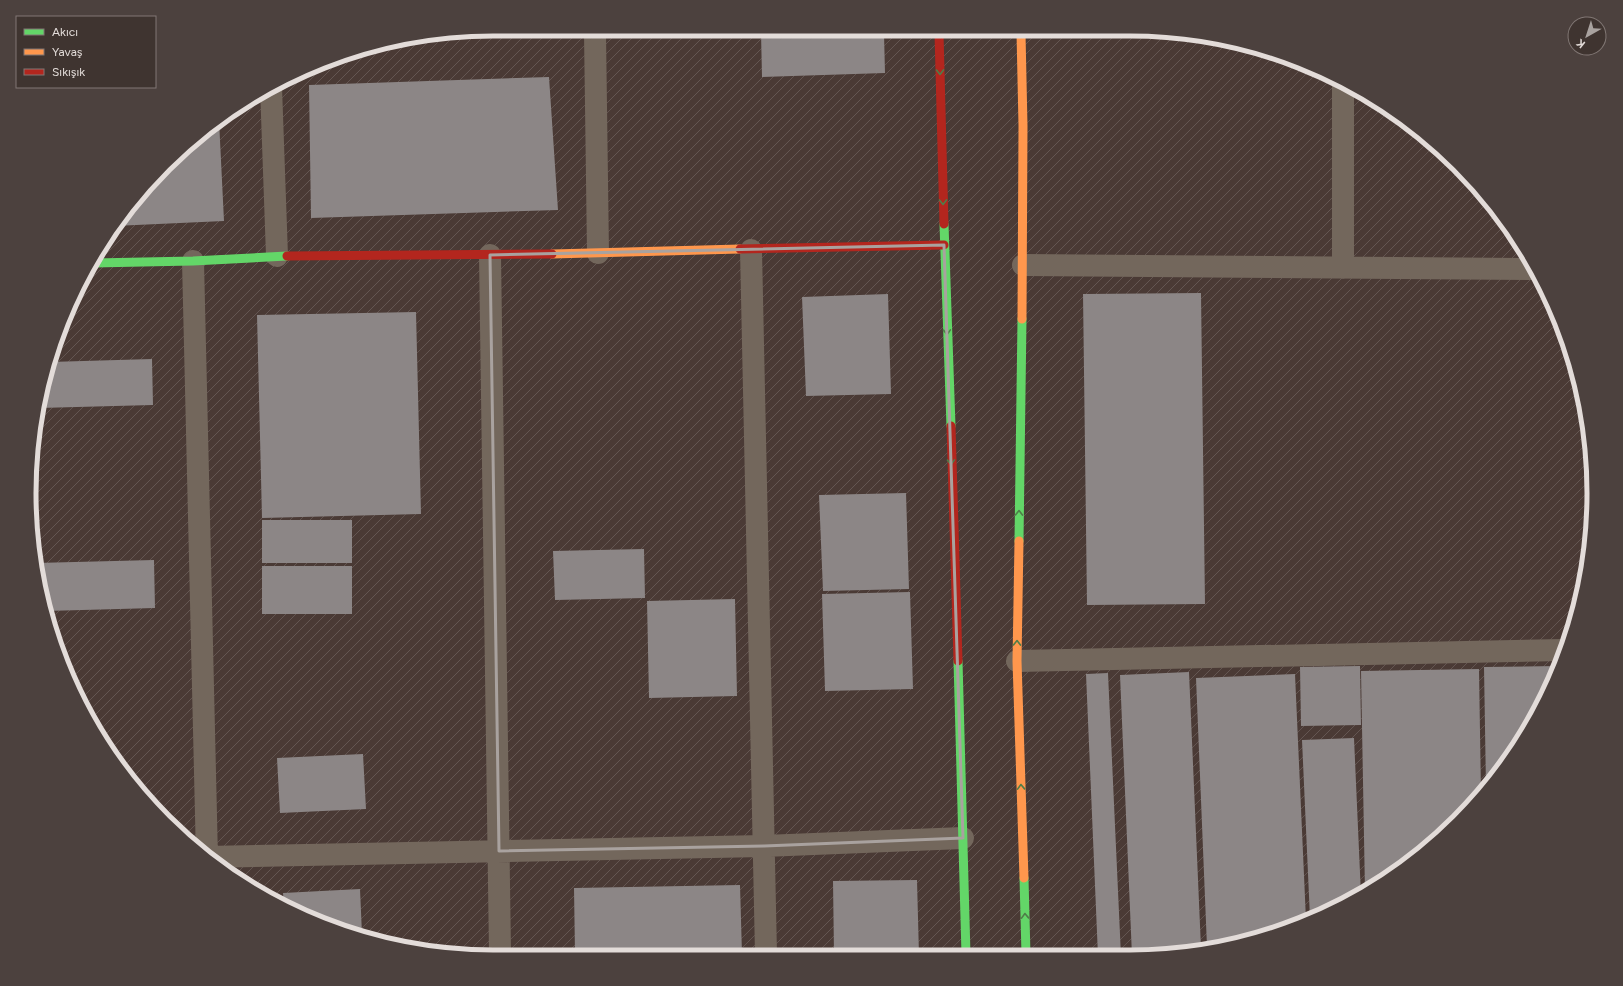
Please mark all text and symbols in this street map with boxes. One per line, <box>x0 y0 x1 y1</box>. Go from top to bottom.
legend <box>16 16 156 88</box>
north arrow <box>1567 16 1607 56</box>
text: Akıcı <box>52 25 78 39</box>
text: K <box>1574 36 1588 51</box>
text: Yavaş <box>52 45 83 59</box>
text: Sıkışık <box>52 65 85 79</box>
one-way arrow <box>936 69 944 75</box>
one-way arrow <box>939 199 947 205</box>
one-way arrow <box>942 329 951 335</box>
one-way arrow <box>947 459 955 465</box>
one-way arrow <box>1015 510 1023 516</box>
one-way arrow <box>1013 640 1021 646</box>
one-way arrow <box>1017 784 1025 790</box>
one-way arrow <box>1020 913 1029 919</box>

